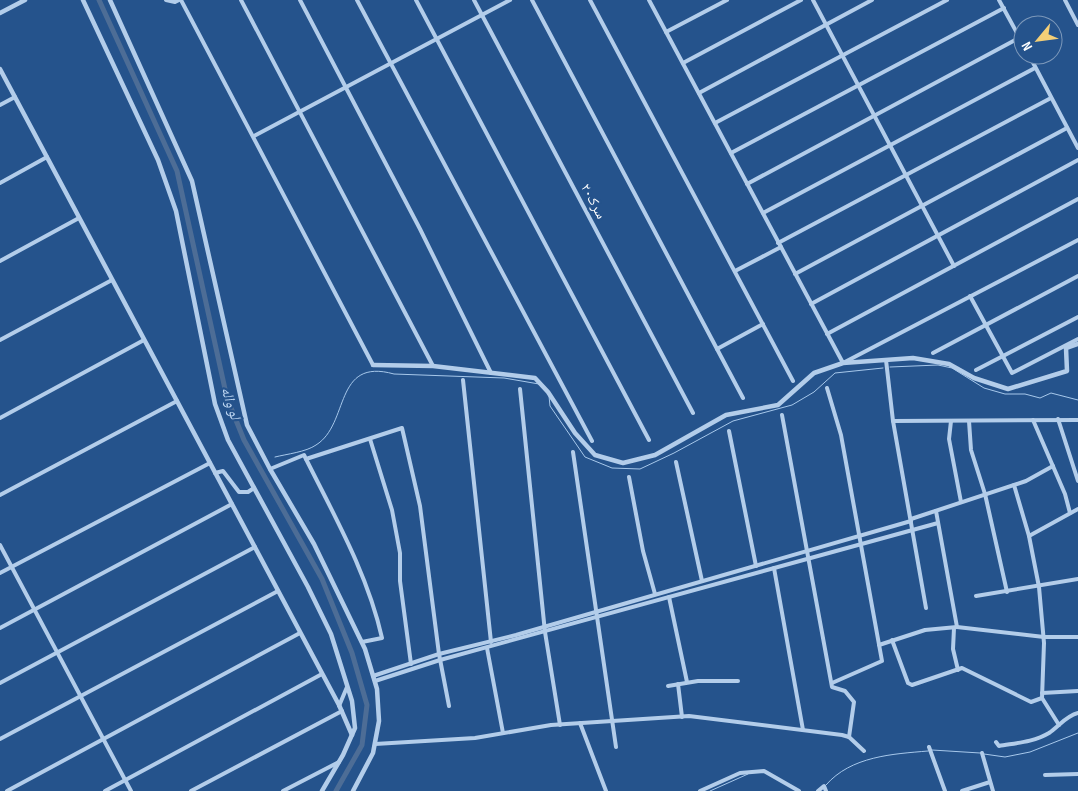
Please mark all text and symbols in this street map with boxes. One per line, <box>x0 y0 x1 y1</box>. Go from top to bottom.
north arrow <box>1013 15 1063 65</box>
text: N <box>1018 39 1036 53</box>
street label: سرک۲۰ <box>577 181 610 222</box>
water label: لو واله <box>216 384 245 424</box>

